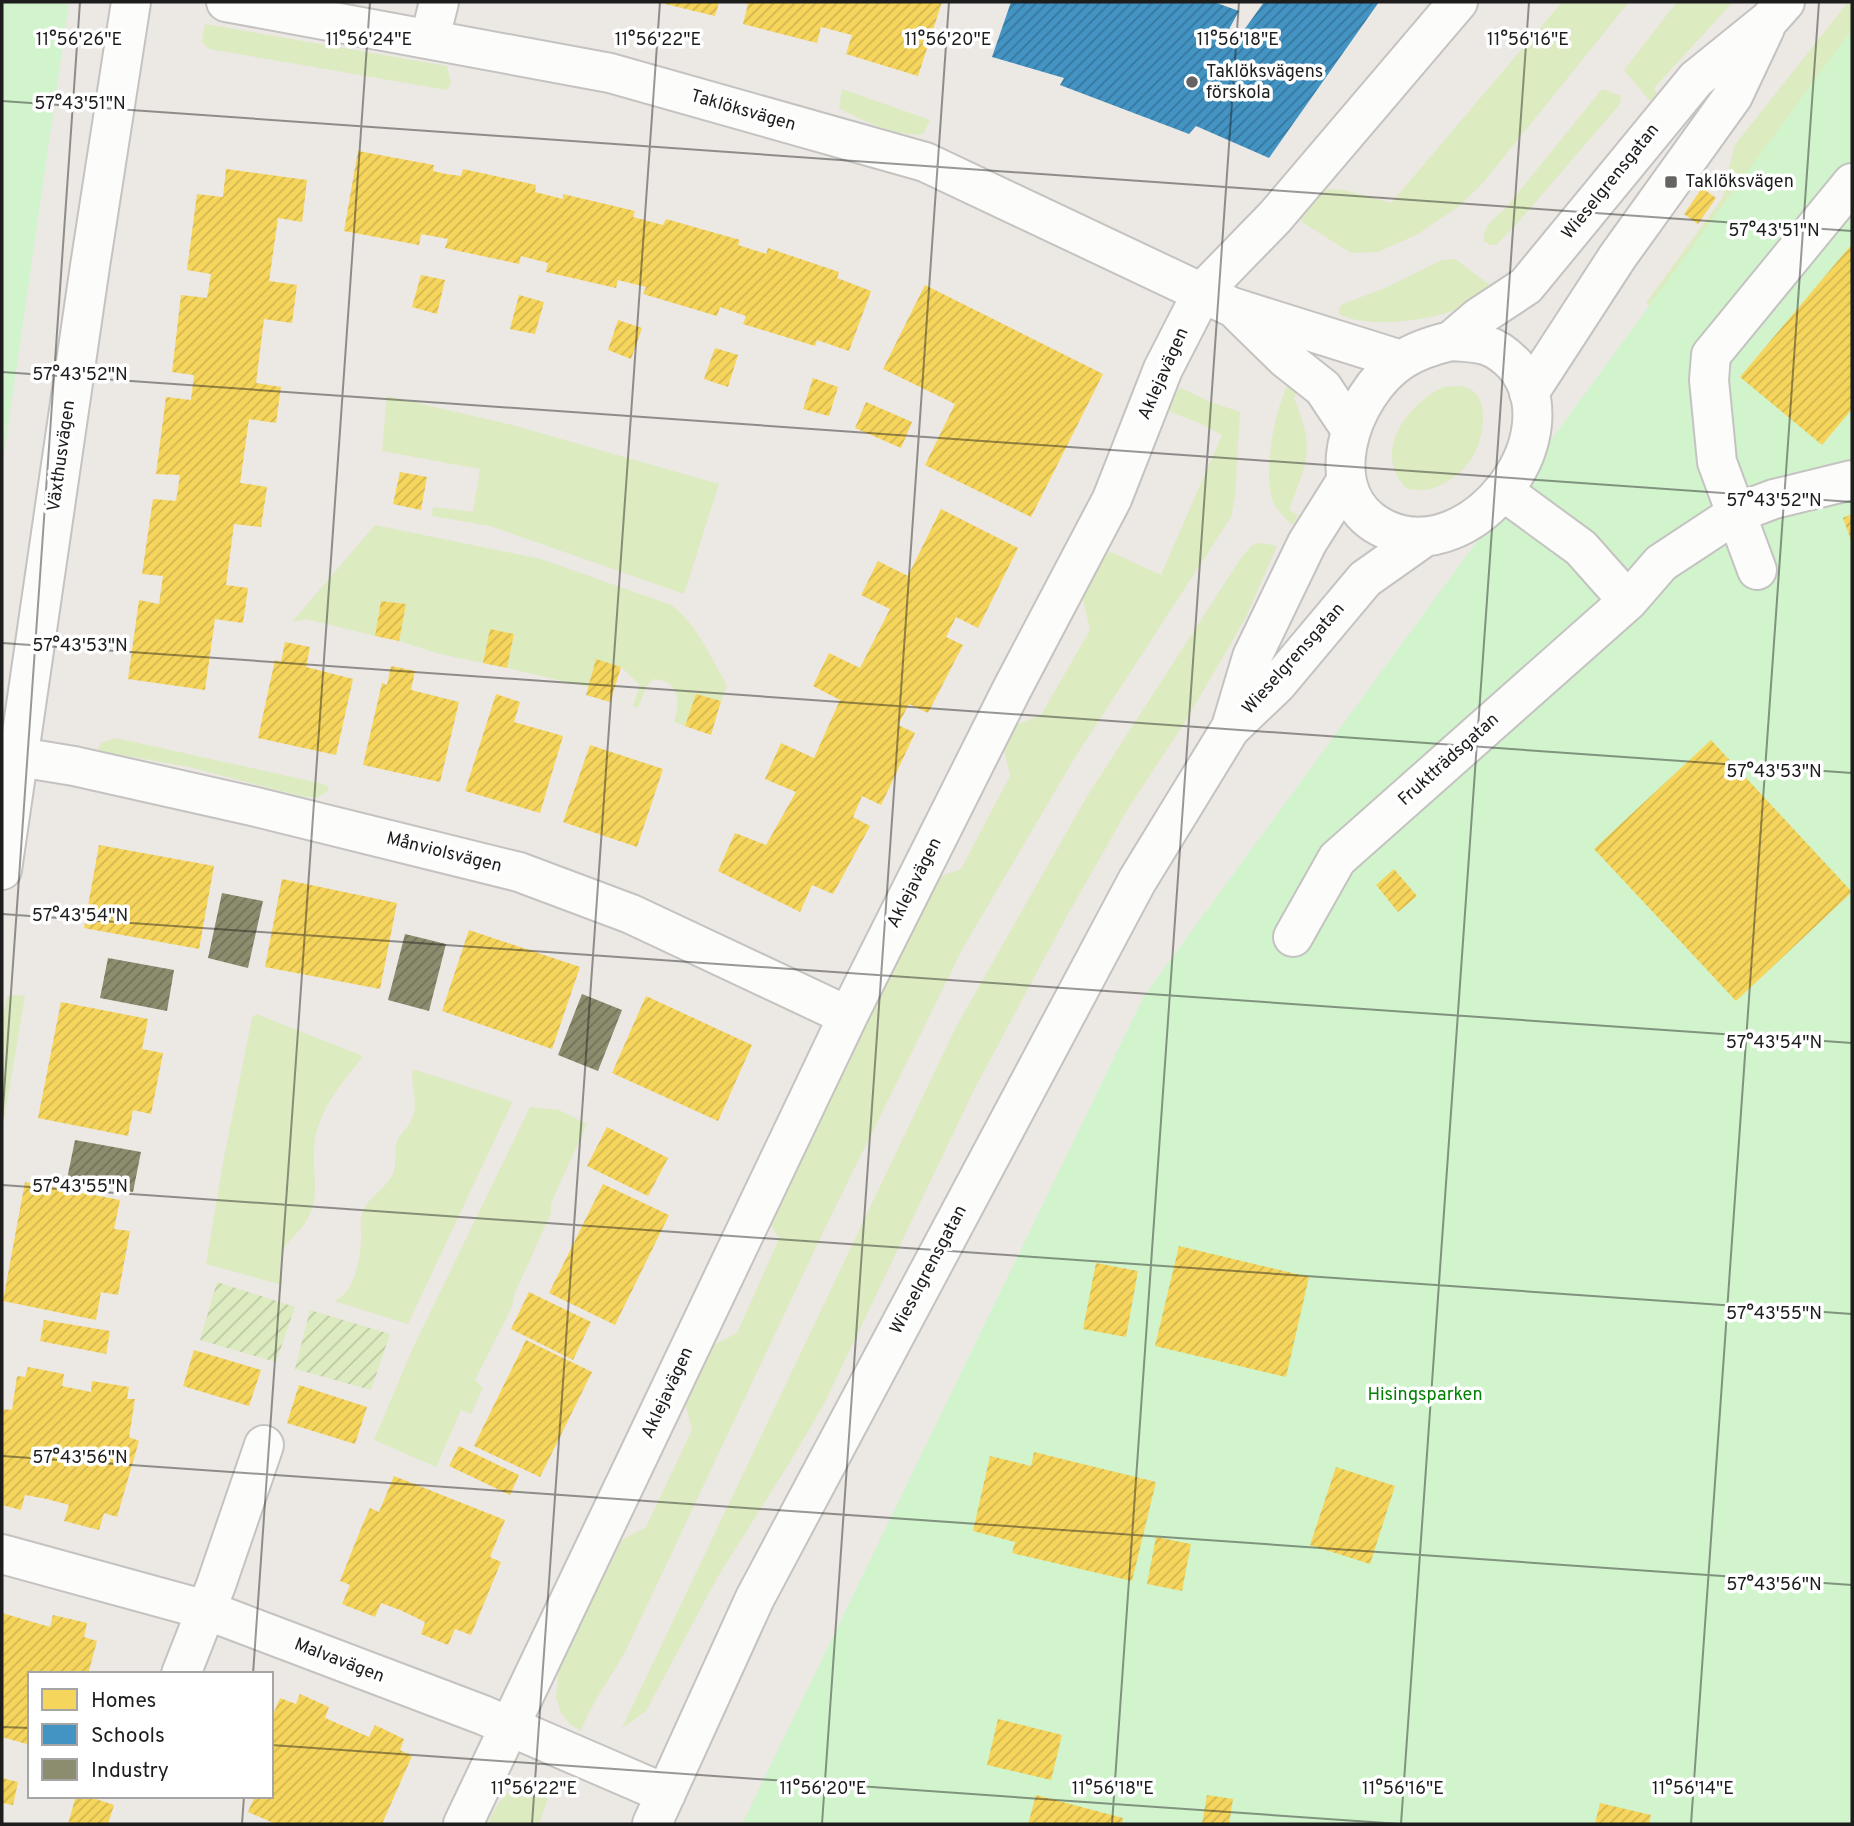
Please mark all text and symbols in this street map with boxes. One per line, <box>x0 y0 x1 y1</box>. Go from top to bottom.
text: 11°56'26"E <box>36 29 122 52</box>
text: 11°56'24"E <box>326 29 412 52</box>
text: 11°56'22"E <box>615 29 701 52</box>
text: 11°56'20"E <box>904 29 992 52</box>
text: 11°56'18"E <box>1197 29 1279 52</box>
text: 11°56'16"E <box>1487 29 1569 52</box>
place label: Taklöksvägens förskola <box>1206 61 1323 105</box>
marker: Taklöksvägens förskola <box>1184 74 1200 90</box>
street label: Taklöksvägen <box>688 85 798 137</box>
text: 57°43'51"N <box>34 93 126 116</box>
street label: Wieselgrensgatan <box>1557 119 1665 245</box>
place label: Taklöksvägen <box>1685 171 1794 194</box>
marker: Taklöksvägen <box>1663 174 1679 190</box>
text: 57°43'51"N <box>1728 220 1820 243</box>
street label: Aklejavägen <box>1133 324 1195 424</box>
text: 57°43'52"N <box>32 364 128 387</box>
street label: Växthusvägen <box>43 399 81 513</box>
text: 57°43'52"N <box>1726 490 1822 513</box>
street label: Wieselgrensgatan <box>1238 598 1350 720</box>
text: 57°43'53"N <box>32 635 128 658</box>
street label: Fruktträdsgatan <box>1394 709 1504 811</box>
text: 57°43'53"N <box>1726 761 1822 784</box>
street label: Månviolsvägen <box>384 828 504 878</box>
street label: Aklejavägen <box>882 834 948 932</box>
text: 57°43'54"N <box>32 905 128 928</box>
text: 57°43'54"N <box>1726 1032 1822 1055</box>
text: 57°43'55"N <box>32 1176 128 1199</box>
street label: Wieselgrensgatan <box>885 1202 973 1338</box>
text: 57°43'55"N <box>1726 1303 1822 1326</box>
street label: Aklejavägen <box>637 1343 699 1443</box>
park label: Hisingsparken <box>1367 1384 1483 1407</box>
text: 57°43'56"N <box>32 1447 128 1470</box>
text: 57°43'56"N <box>1726 1574 1822 1597</box>
street label: Malvavägen <box>291 1633 387 1689</box>
legend <box>28 1672 273 1798</box>
text: Homes <box>91 1688 156 1715</box>
text: Schools <box>91 1723 165 1750</box>
text: Industry <box>91 1758 169 1785</box>
text: 11°56'22"E <box>491 1778 577 1801</box>
text: 11°56'20"E <box>779 1778 867 1801</box>
text: 11°56'18"E <box>1072 1778 1154 1801</box>
text: 11°56'16"E <box>1362 1778 1444 1801</box>
text: 11°56'14"E <box>1652 1778 1734 1801</box>

